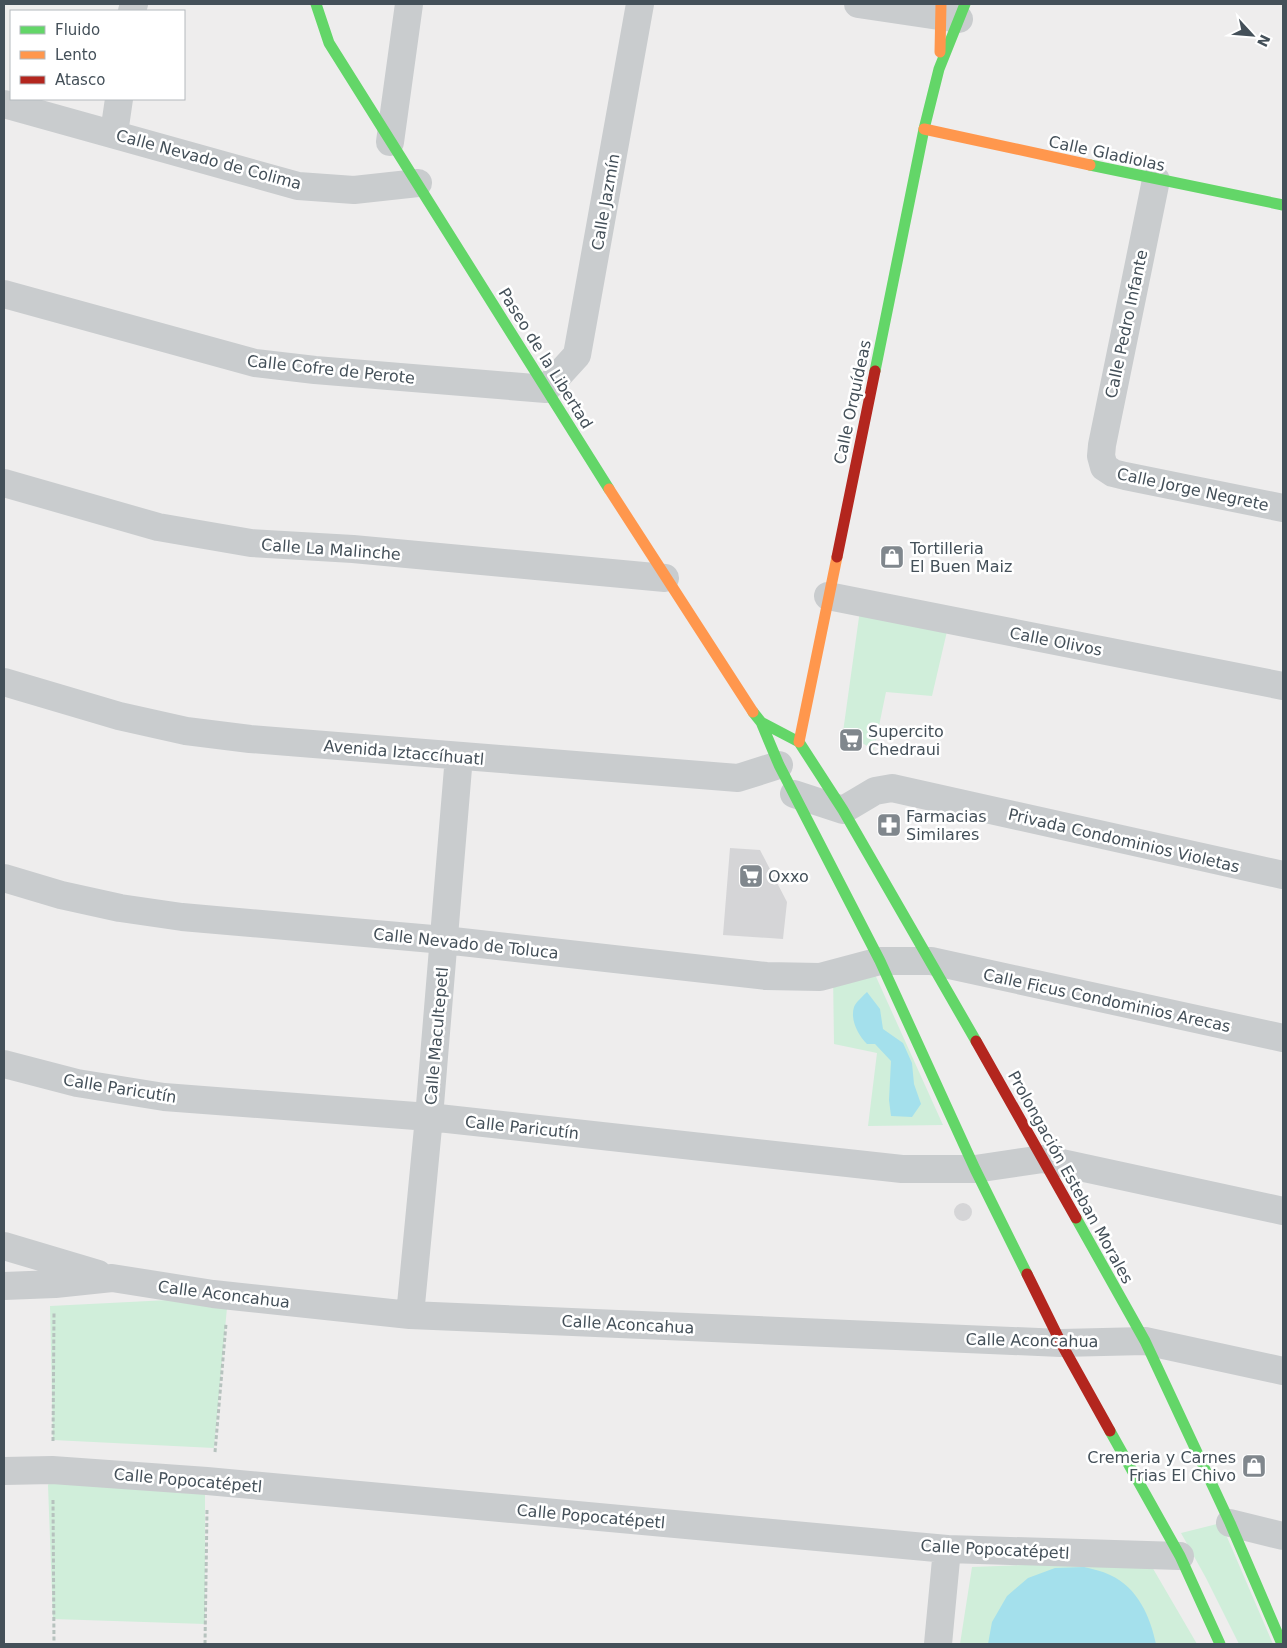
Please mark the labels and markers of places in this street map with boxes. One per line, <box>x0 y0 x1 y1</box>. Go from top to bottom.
place label: Tortilleria El Buen Maiz <box>909 539 1012 576</box>
shop icon: Tortilleria El Buen Maiz <box>879 544 905 570</box>
place label: Supercito Chedraui <box>868 722 944 759</box>
supermarket icon: Supercito Chedraui <box>838 727 864 753</box>
place label: Farmacias Similares <box>906 807 987 844</box>
pharmacy icon: Farmacias Similares <box>876 812 902 838</box>
supermarket icon: Oxxo <box>738 863 764 889</box>
place label: Oxxo <box>768 867 809 886</box>
place label: Cremeria y Carnes Frias El Chivo <box>1087 1448 1236 1485</box>
shop icon: Cremeria y Carnes Frias El Chivo <box>1241 1453 1267 1479</box>

